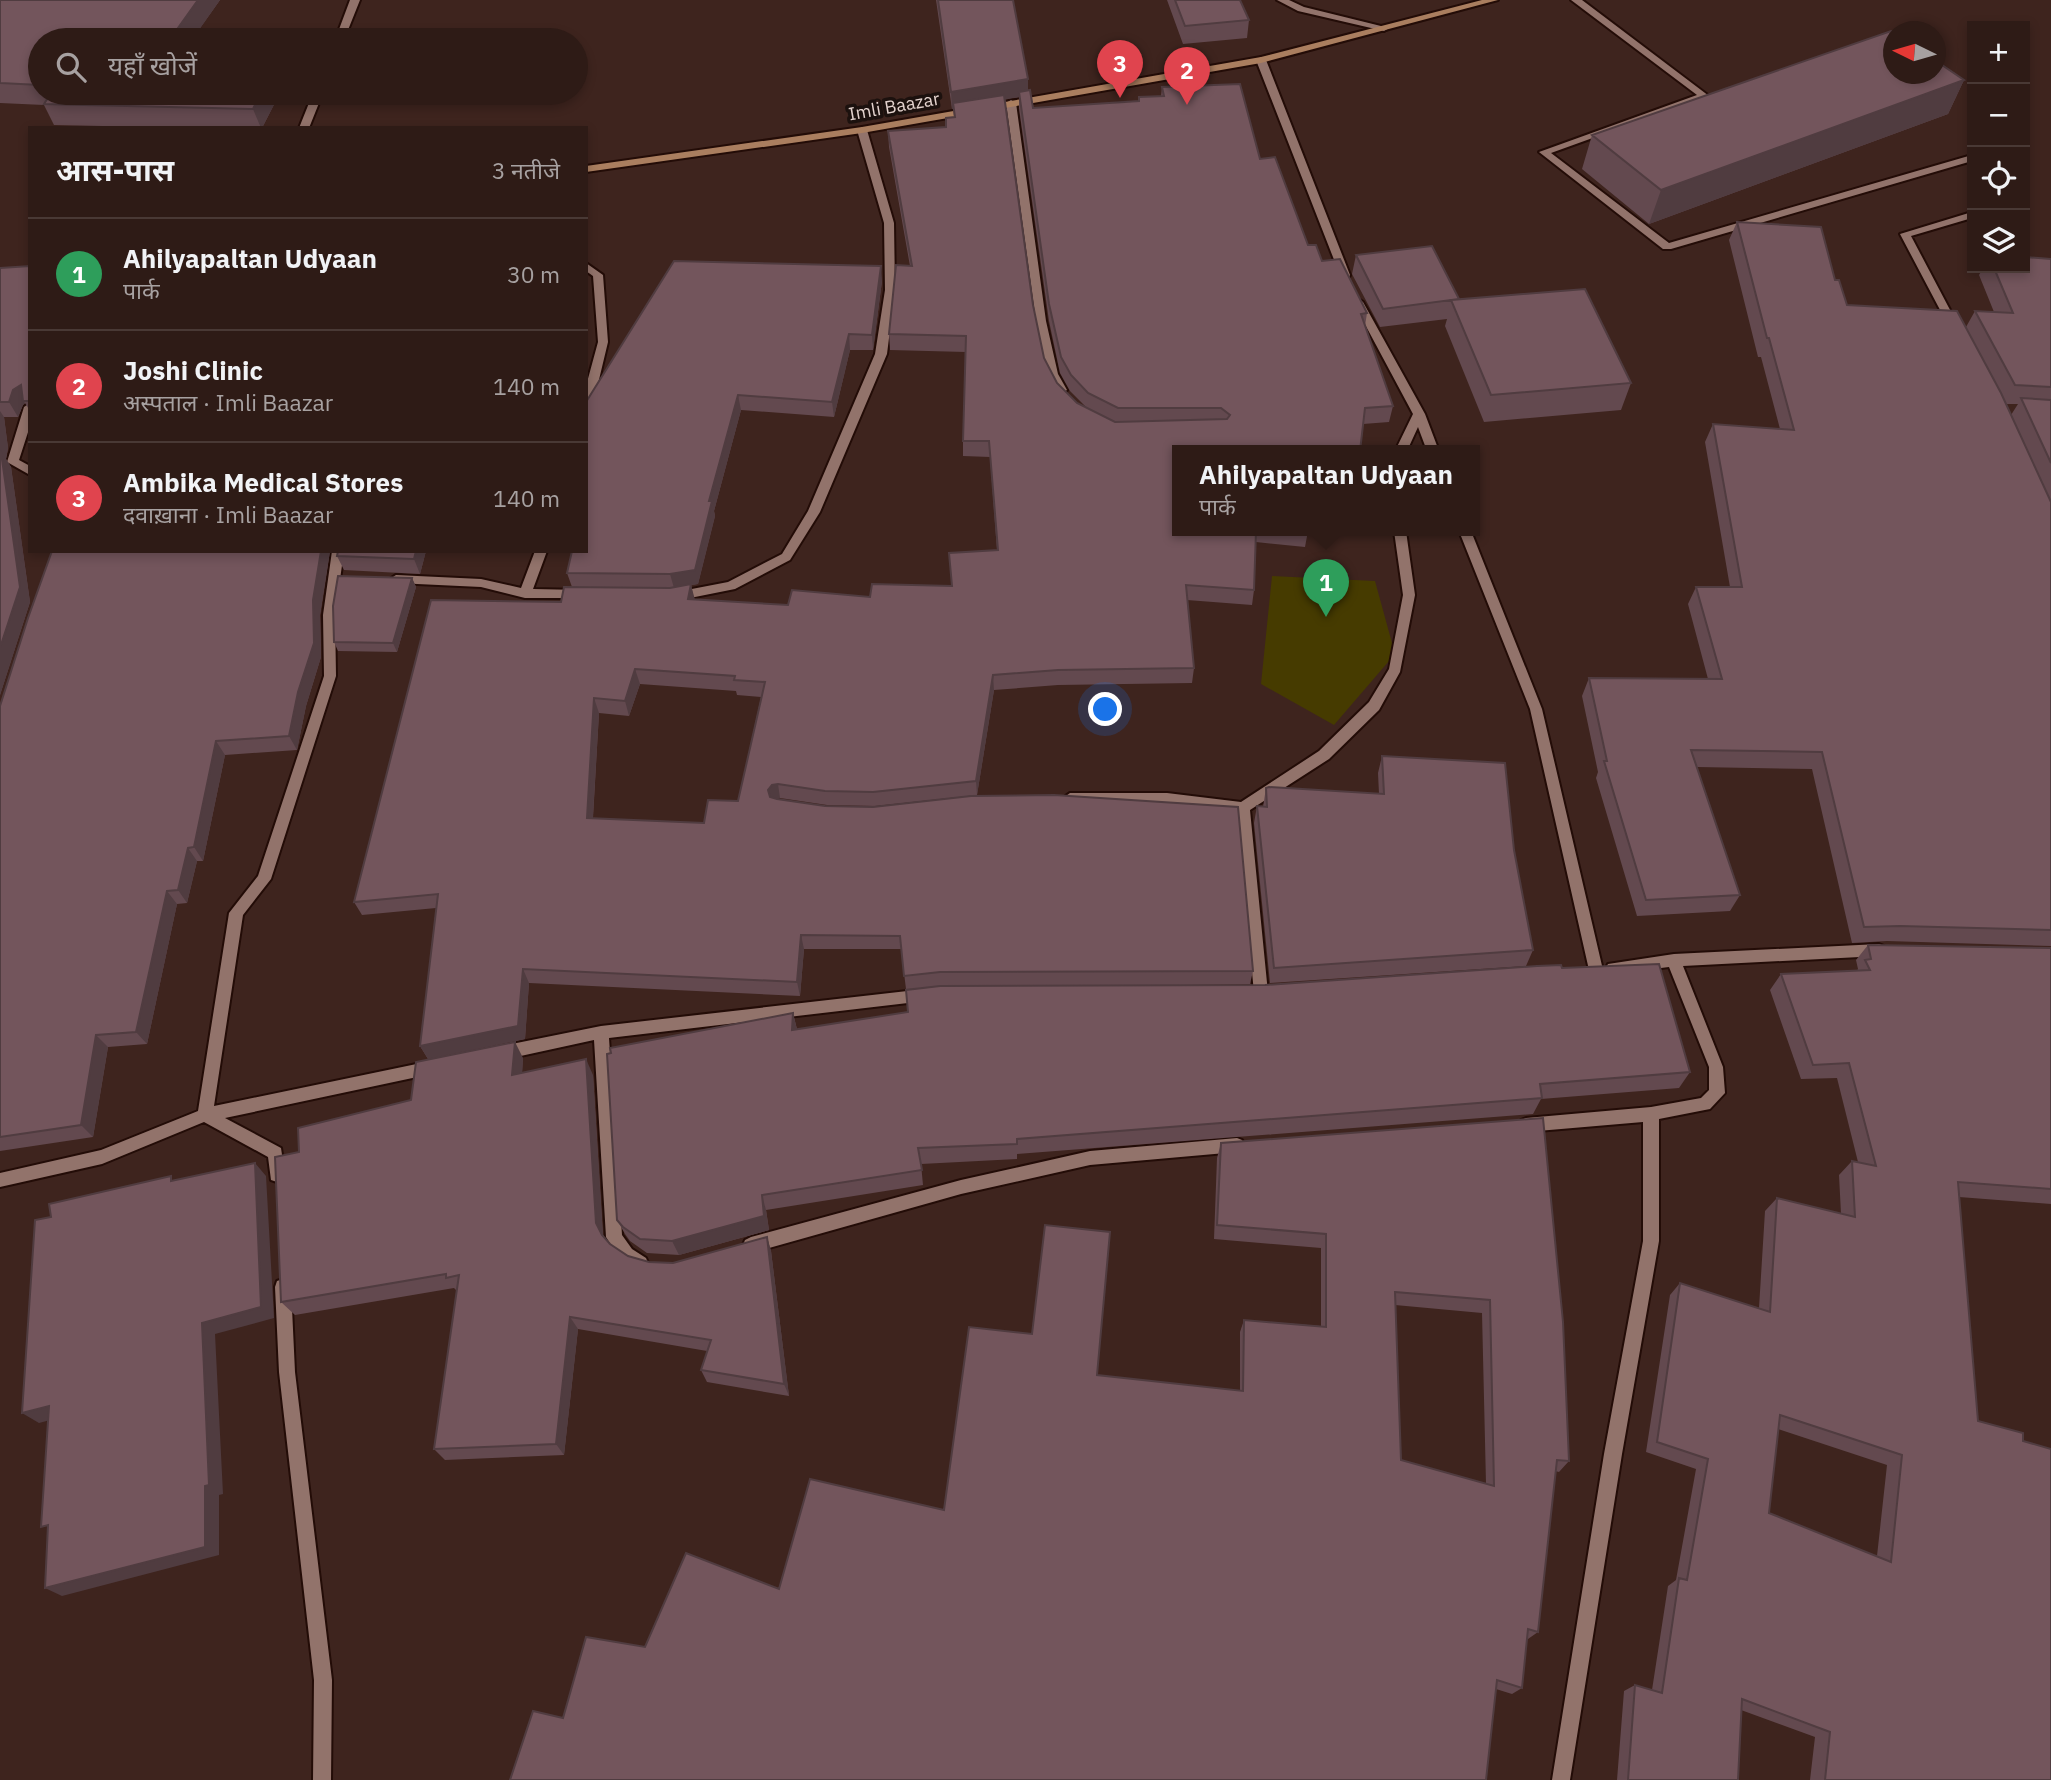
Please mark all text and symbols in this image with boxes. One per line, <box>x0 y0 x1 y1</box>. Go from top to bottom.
north arrow <box>1883 21 1946 84</box>
map controls <box>1967 21 2030 273</box>
button: + <box>1967 21 2030 84</box>
search box <box>28 28 588 105</box>
pin: 3 <box>1097 40 1143 98</box>
pin: 2 <box>1164 47 1210 105</box>
icon: search <box>52 48 90 86</box>
text: यहाँ खोजें <box>108 48 197 82</box>
button: − <box>1967 84 2030 147</box>
street label: Imli Baazar <box>847 87 942 125</box>
button: locate <box>1967 147 2030 210</box>
text: आस-पास <box>56 150 174 189</box>
text: 3 नतीजे <box>492 155 560 185</box>
button: layers <box>1967 210 2030 273</box>
text: Ahilyapaltan Udyaan <box>123 241 377 275</box>
text: 1 <box>72 259 86 289</box>
text: 30 m <box>507 259 560 289</box>
text: पार्क <box>123 275 160 305</box>
text: Joshi Clinic <box>123 353 263 387</box>
text: 2 <box>72 371 86 401</box>
text: 140 m <box>493 371 560 401</box>
text: अस्पताल · Imli Baazar <box>123 387 333 417</box>
popup <box>1172 445 1480 536</box>
text: Ahilyapaltan Udyaan <box>1199 457 1453 491</box>
text: Ambika Medical Stores <box>123 465 403 499</box>
text: 3 <box>72 483 86 513</box>
text: 140 m <box>493 483 560 513</box>
text: पार्क <box>1199 491 1236 521</box>
text: दवाख़ाना · Imli Baazar <box>123 499 334 529</box>
pin: 1 <box>1303 559 1349 617</box>
your location <box>1088 692 1122 726</box>

